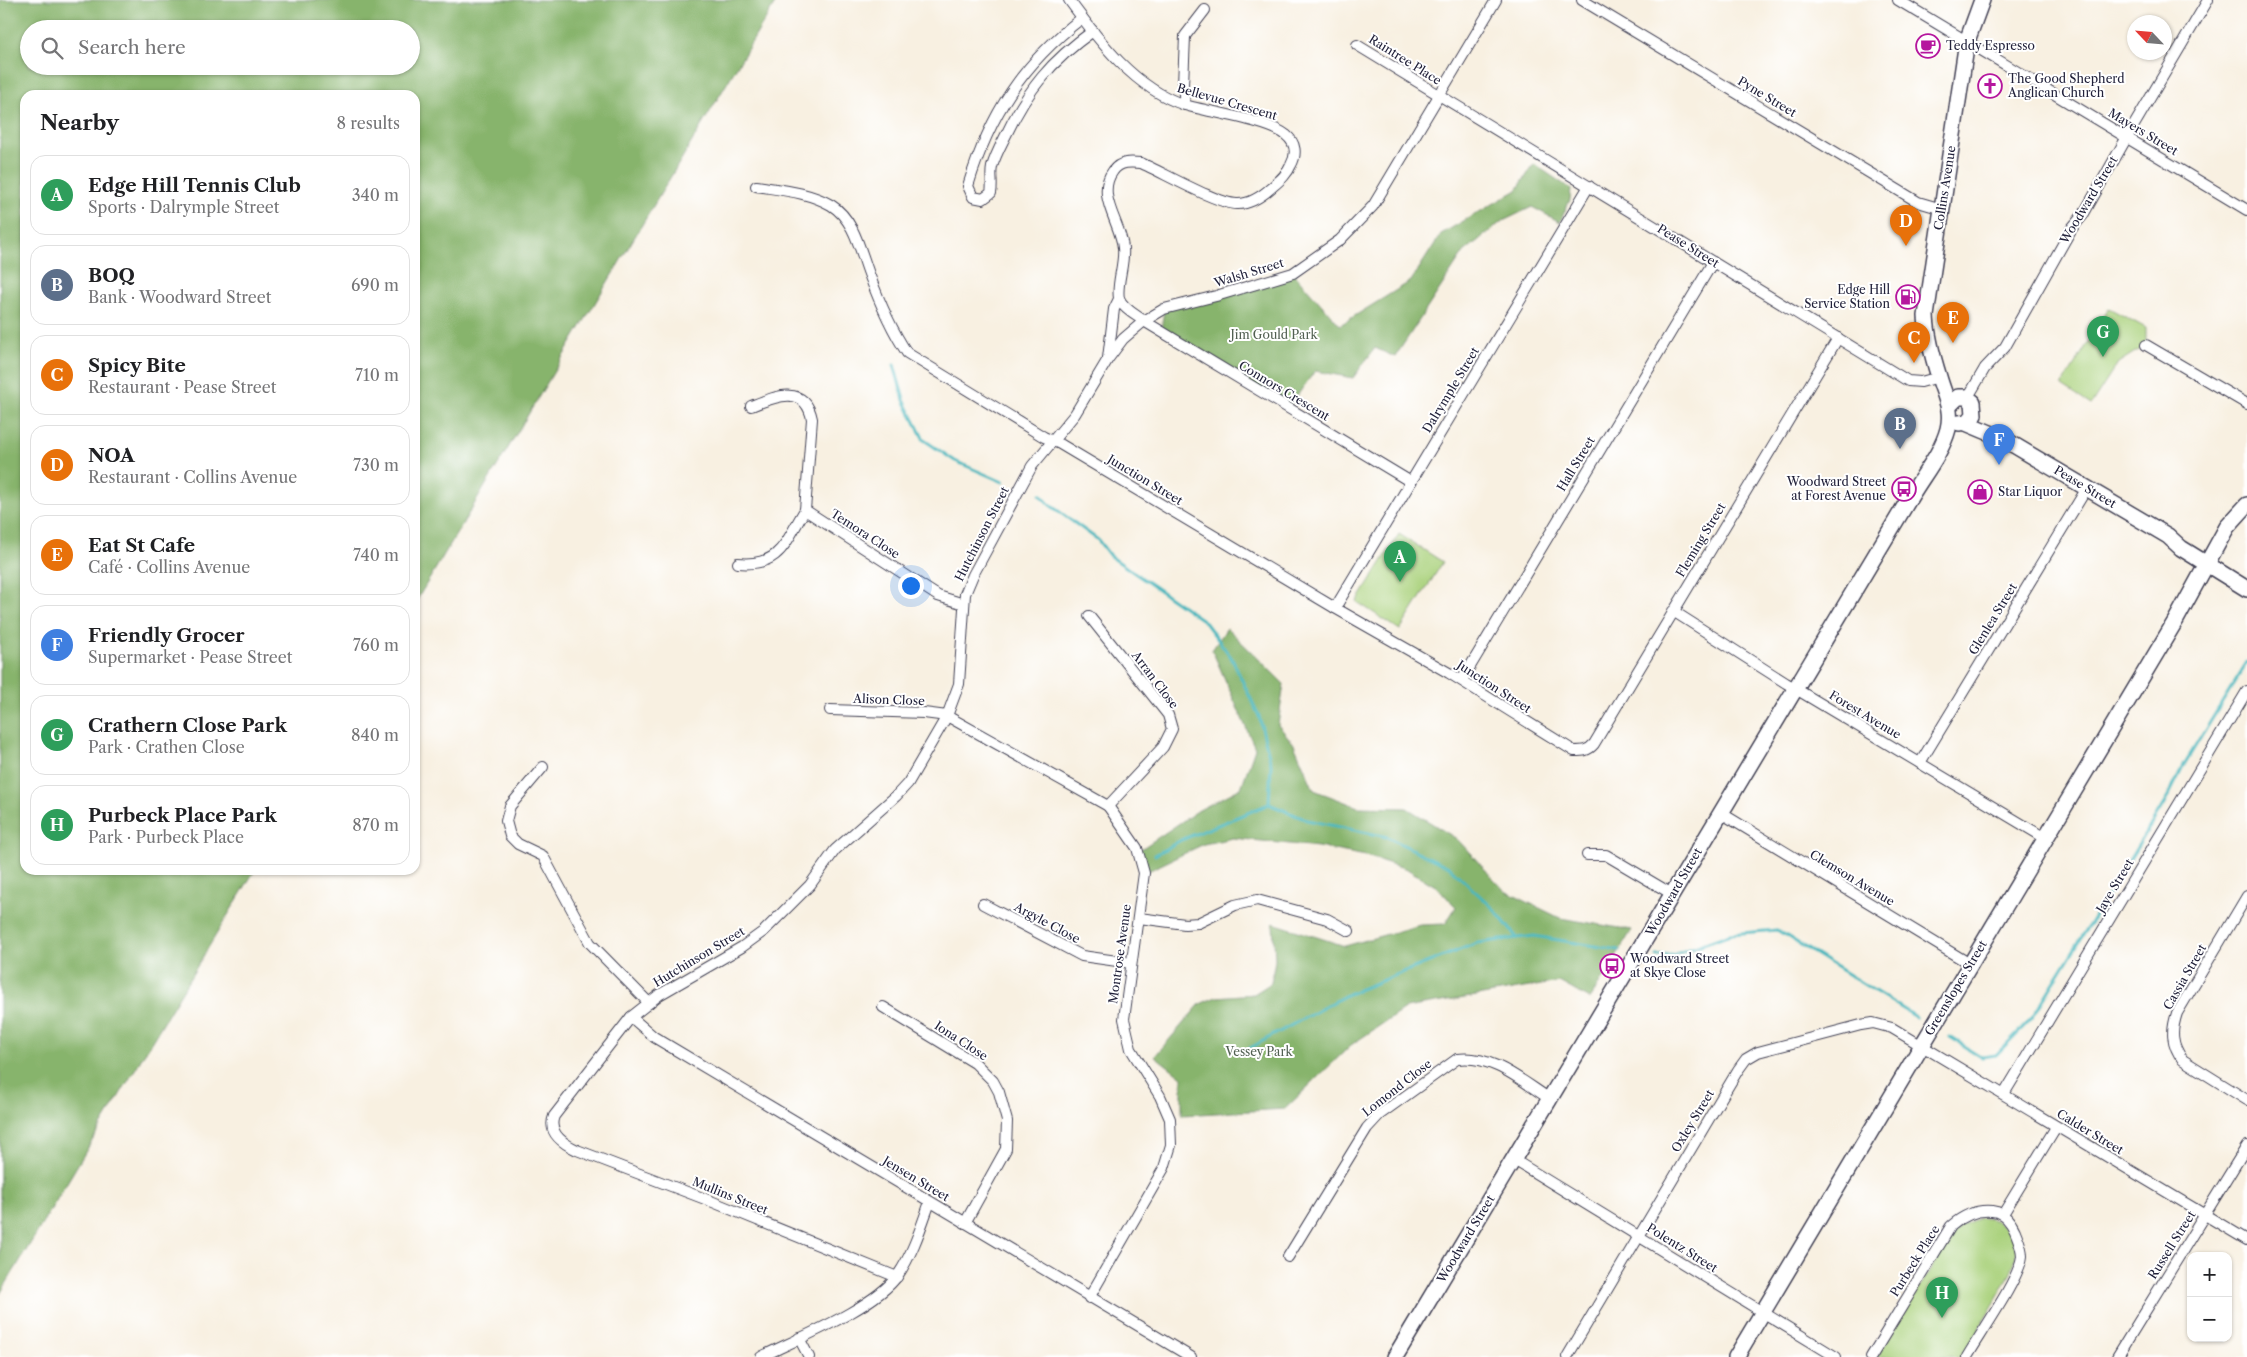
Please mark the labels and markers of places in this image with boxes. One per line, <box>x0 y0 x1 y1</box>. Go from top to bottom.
cafe icon: Teddy Espresso <box>1915 33 1941 59</box>
place label: Teddy Espresso <box>1946 38 2035 53</box>
place label: The Good Shepherd Anglican Church <box>2007 71 2125 100</box>
church icon: The Good Shepherd Anglican Church <box>1977 73 2003 99</box>
pin: D <box>1890 205 1922 246</box>
place label: Edge Hill Service Station <box>1804 282 1890 311</box>
fuel station icon: Edge Hill Service Station <box>1895 284 1921 310</box>
pin: E <box>1937 302 1969 343</box>
pin: G <box>2087 316 2119 357</box>
pin: C <box>1898 322 1930 363</box>
pin: B <box>1884 408 1916 449</box>
pin: F <box>1983 424 2015 465</box>
place label: Woodward Street at Forest Avenue <box>1786 474 1887 503</box>
bus stop icon: Woodward Street at Forest Avenue <box>1891 476 1917 502</box>
shop icon: Star Liquor <box>1967 479 1993 505</box>
place label: Star Liquor <box>1998 484 2062 499</box>
pin: A <box>1384 541 1416 582</box>
place label: Woodward Street at Skye Close <box>1629 951 1730 980</box>
bus stop icon: Woodward Street at Skye Close <box>1599 953 1625 979</box>
pin: H <box>1926 1277 1958 1318</box>

